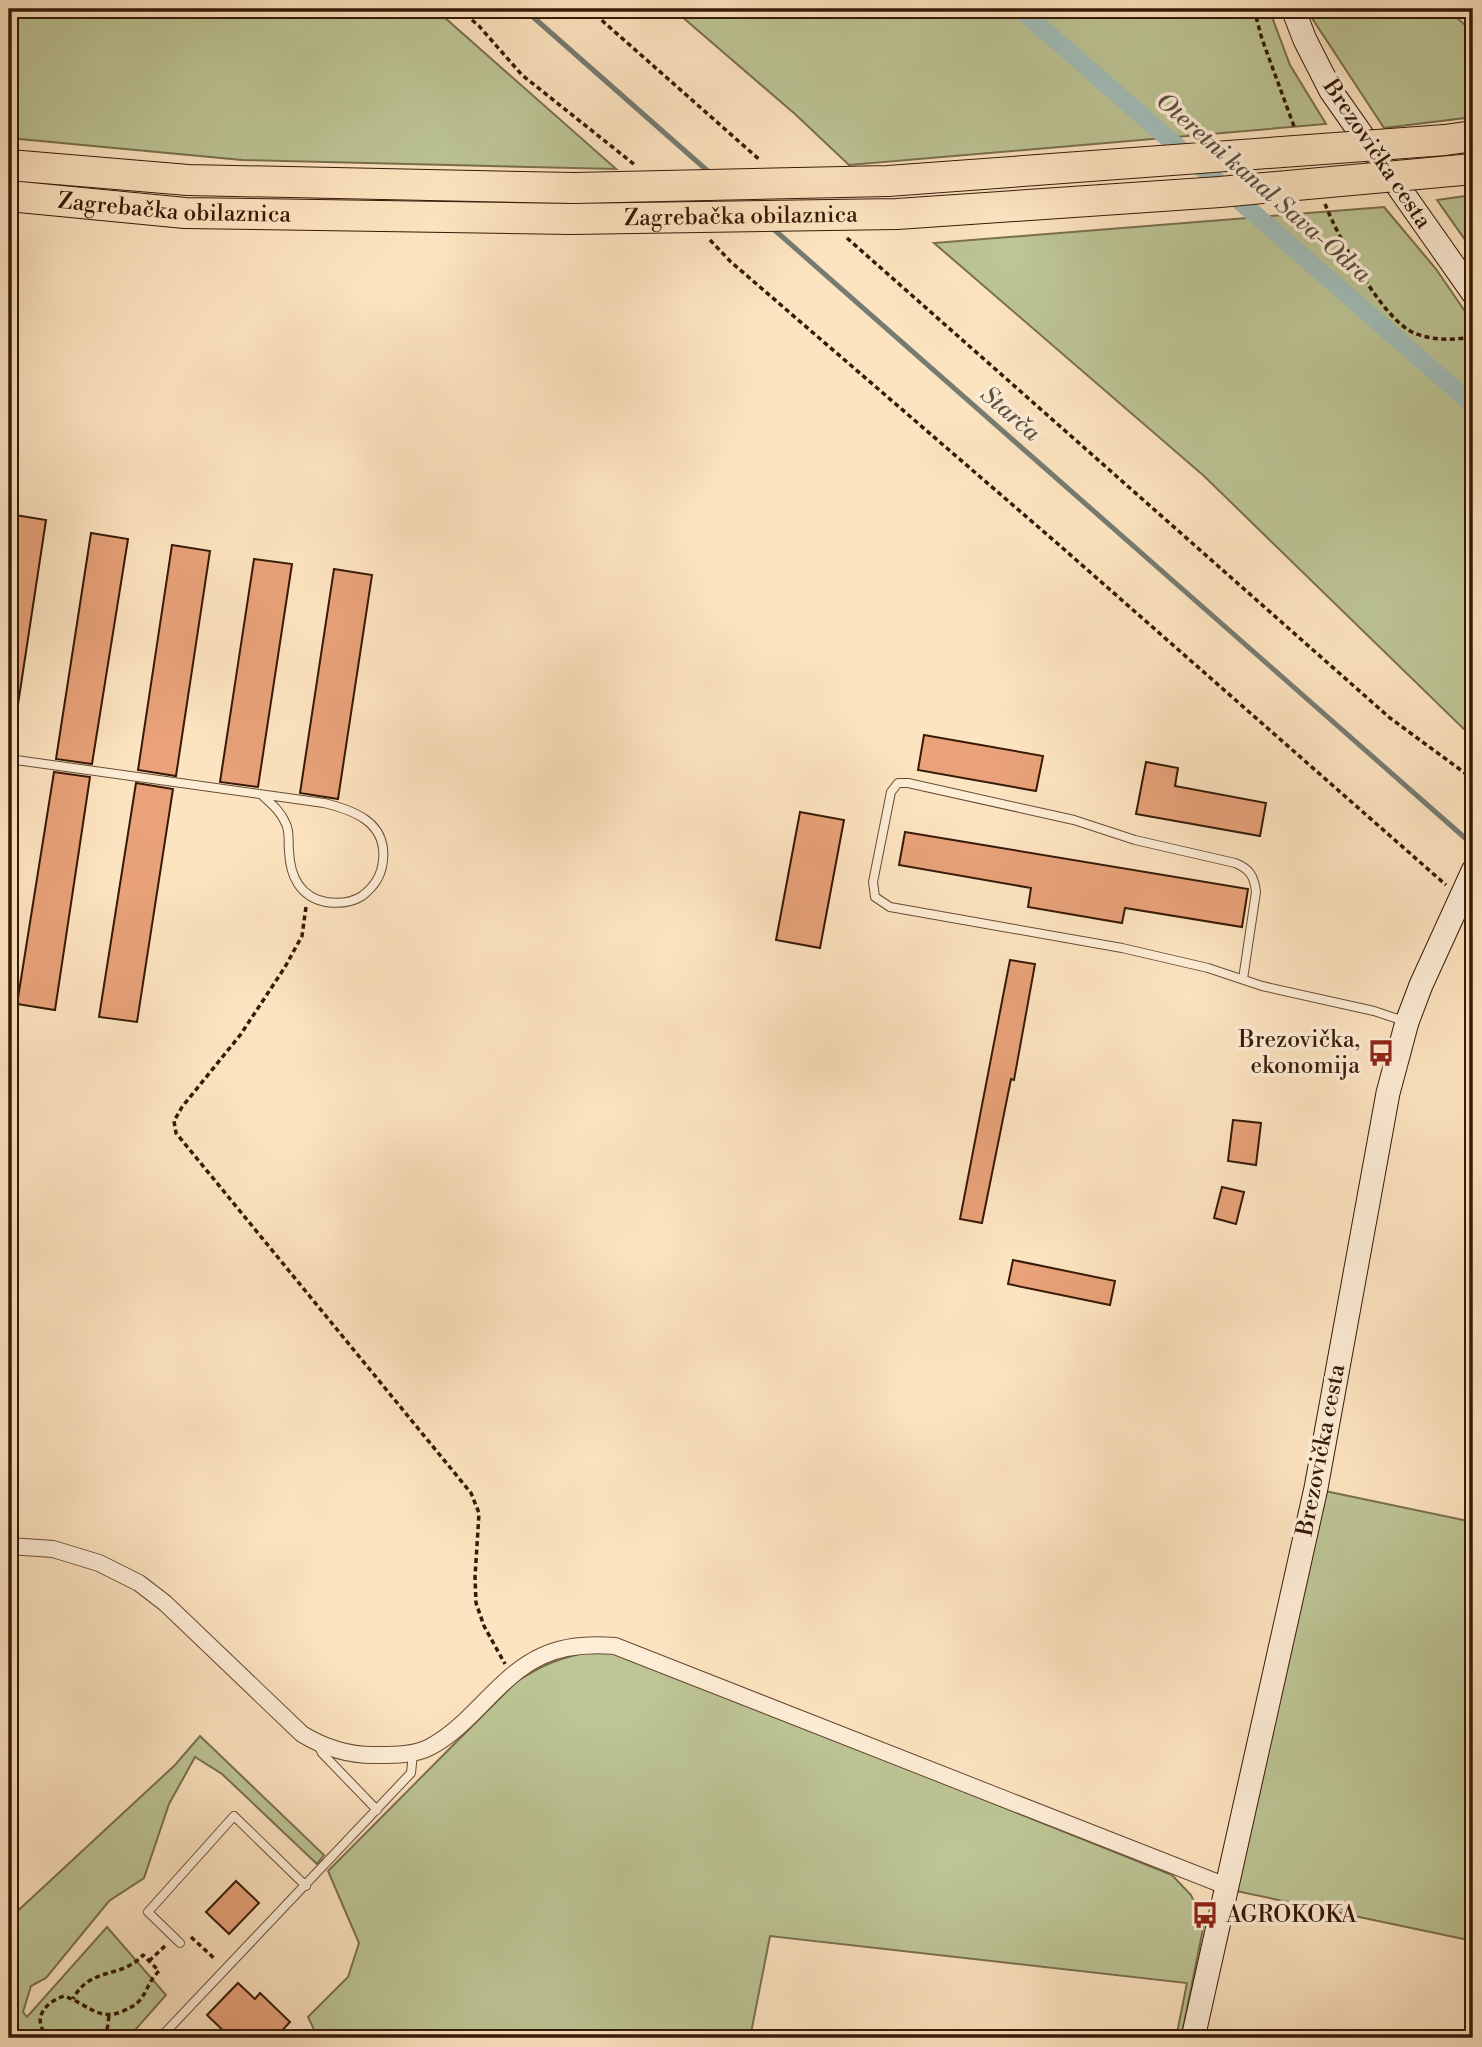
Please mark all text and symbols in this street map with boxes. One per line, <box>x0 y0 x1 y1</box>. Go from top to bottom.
street label: Brezovička cesta <box>1316 73 1438 234</box>
water label: Oteretni kanal Sava-Odra <box>1150 87 1377 290</box>
street label: Zagrebačka obilaznica <box>57 187 292 229</box>
street label: Zagrebačka obilaznica <box>624 201 858 232</box>
water label: Starča <box>974 380 1046 448</box>
place label: Brezovička, ekonomija <box>1238 1026 1360 1080</box>
bus stop icon: Brezovička, ekonomija <box>1366 1038 1396 1068</box>
street label: Brezovička cesta <box>1290 1361 1351 1539</box>
bus stop icon: AGROKOKA <box>1190 1900 1220 1930</box>
place label: AGROKOKA <box>1225 1901 1358 1929</box>

